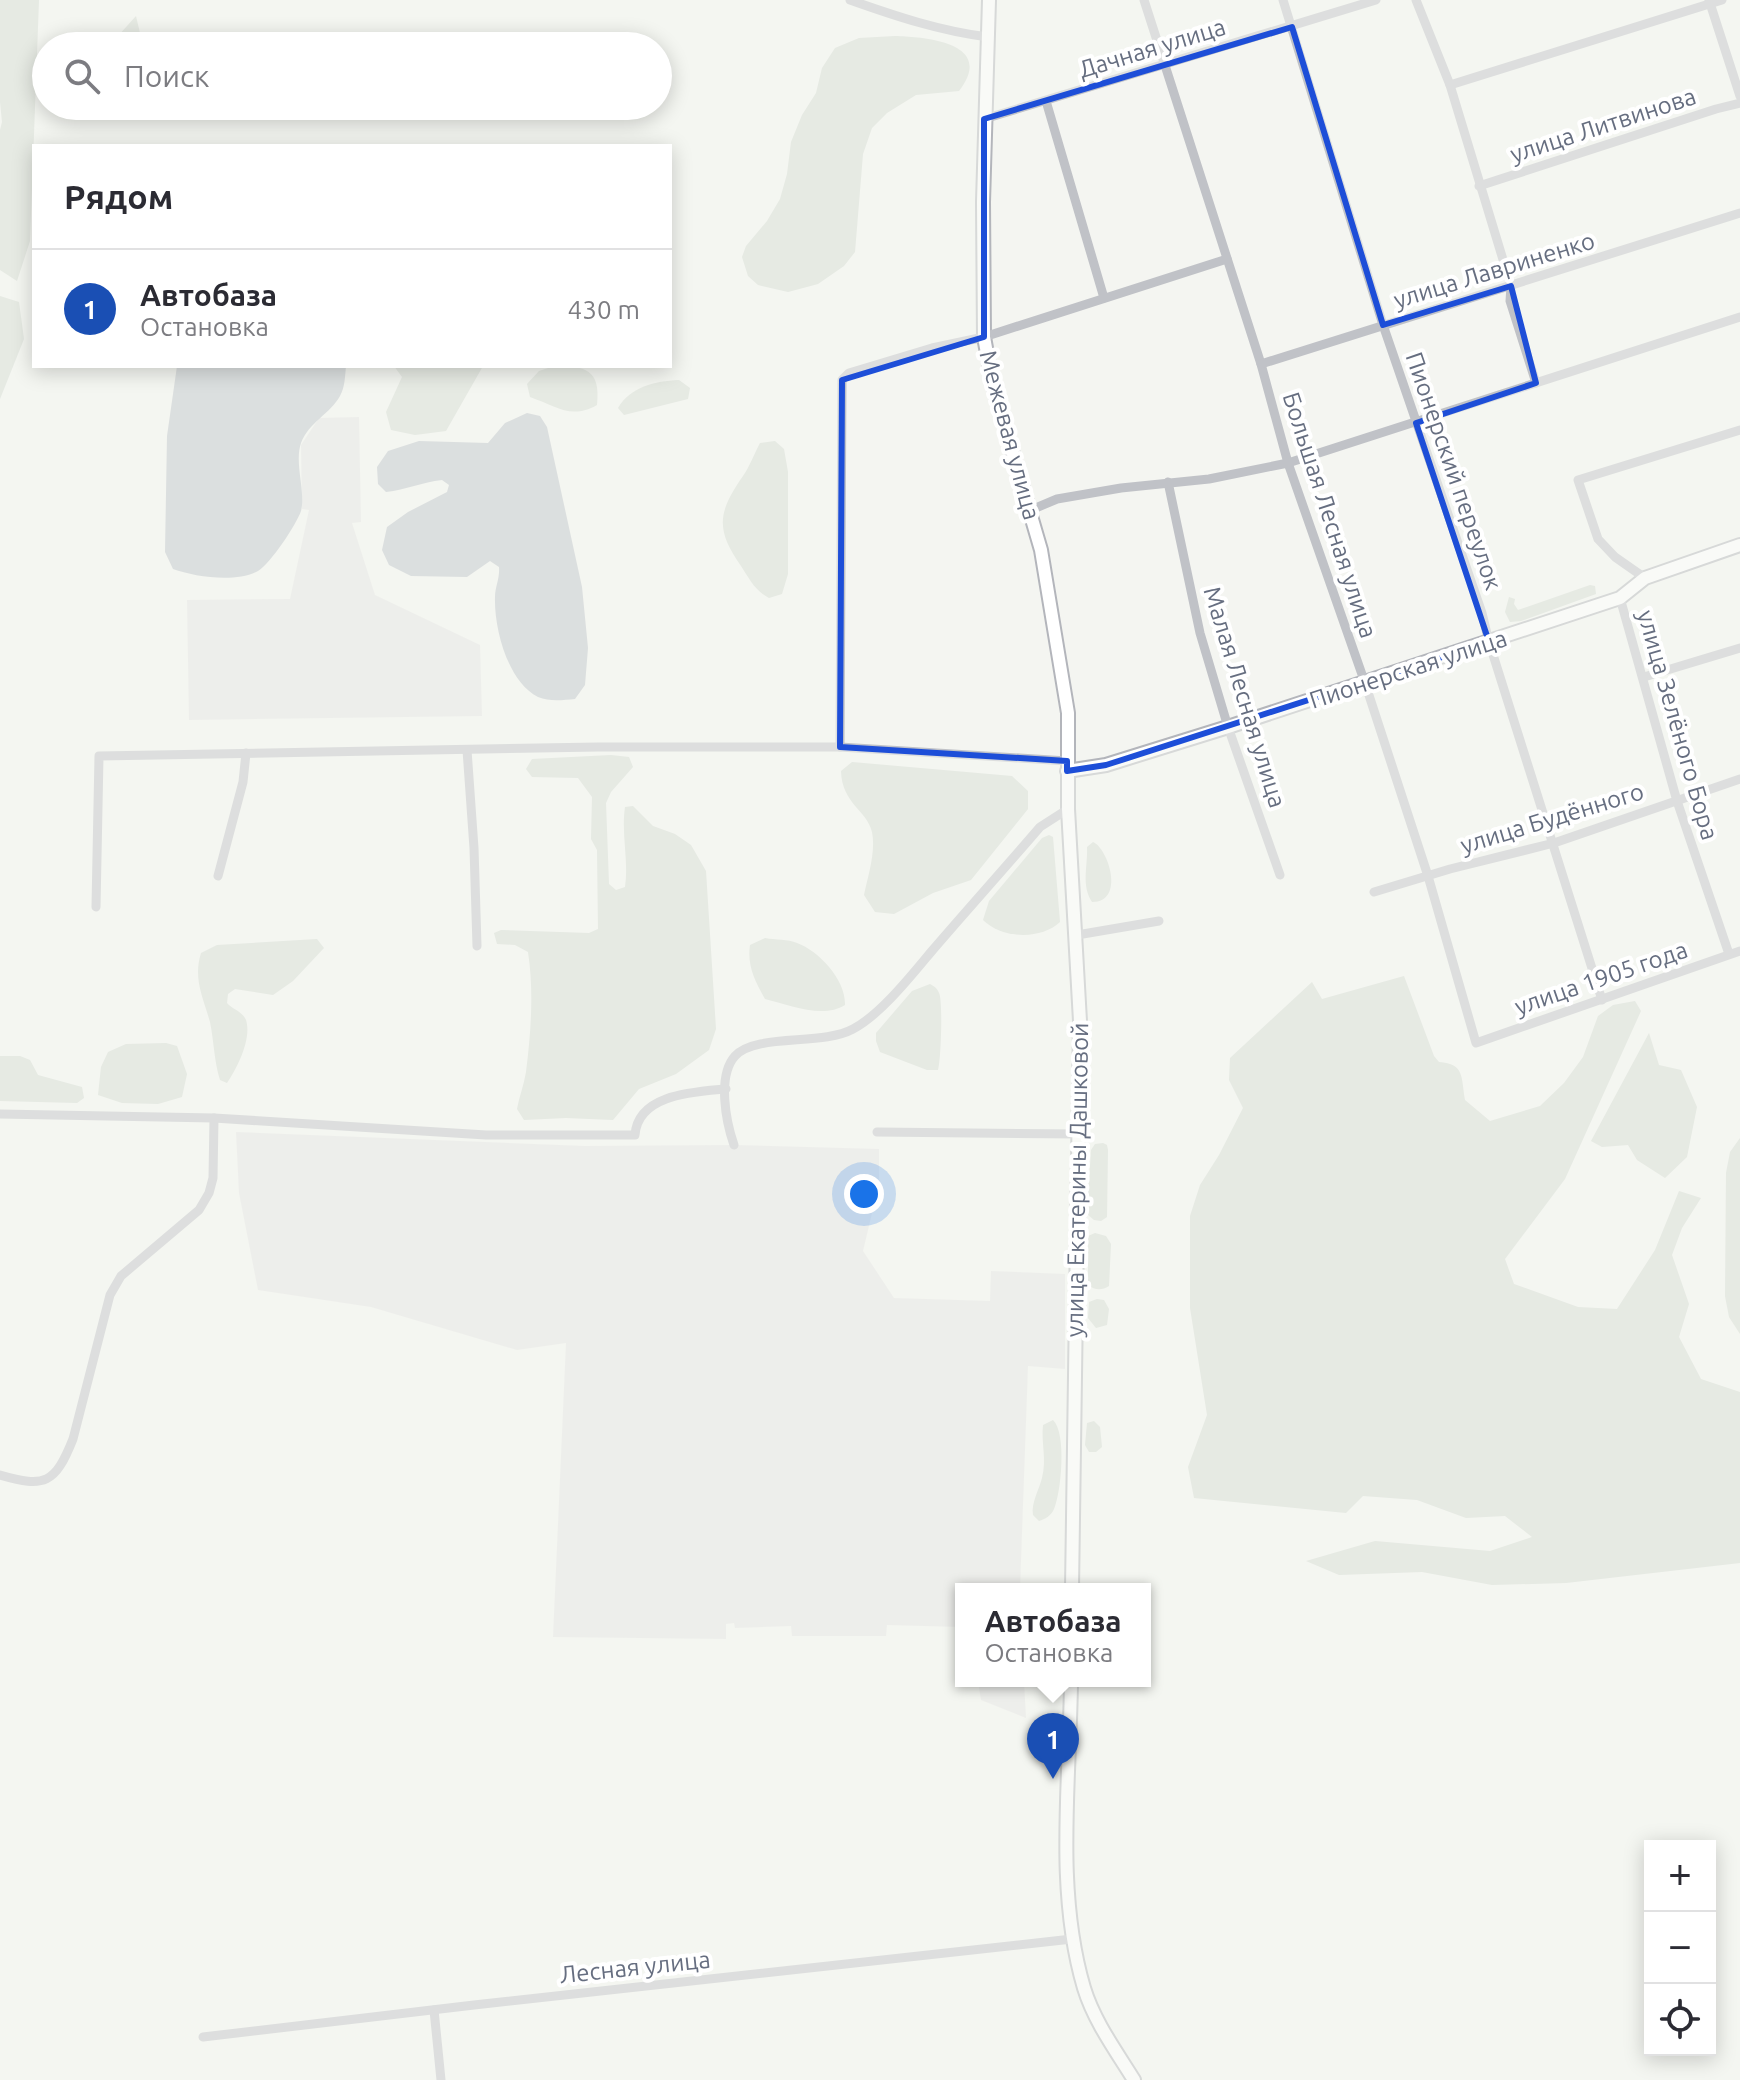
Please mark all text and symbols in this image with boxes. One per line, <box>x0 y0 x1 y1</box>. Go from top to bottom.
street label: Дачная улица <box>1075 13 1229 83</box>
search box <box>32 32 672 120</box>
icon: search <box>60 54 104 98</box>
text: Поиск <box>124 59 209 93</box>
street label: улица Литвинова <box>1507 82 1699 168</box>
text: Рядом <box>64 177 173 215</box>
street label: улица Лавриненко <box>1390 227 1598 313</box>
text: Автобаза <box>140 278 277 312</box>
text: 1 <box>83 295 97 324</box>
text: 430 m <box>568 295 640 324</box>
text: Остановка <box>140 312 269 341</box>
street label: Межевая улица <box>974 347 1046 523</box>
street label: Пионерский переулок <box>1401 349 1507 593</box>
street label: Большая Лесная улица <box>1277 389 1383 641</box>
street label: Малая Лесная улица <box>1199 583 1291 811</box>
street label: улица Зелёного Бора <box>1632 607 1724 843</box>
street label: Пионерская улица <box>1306 624 1510 714</box>
street label: улица Будённого <box>1457 777 1647 859</box>
street label: улица 1905 года <box>1511 936 1691 1020</box>
street label: улица Екатерины Дашковой <box>1061 1022 1093 1338</box>
your location <box>844 1174 884 1214</box>
popup <box>955 1583 1151 1687</box>
text: Автобаза <box>984 1604 1122 1638</box>
text: Остановка <box>984 1638 1113 1667</box>
pin: 1 <box>1027 1713 1079 1779</box>
map controls <box>1644 1840 1716 2056</box>
button: + <box>1644 1840 1716 1912</box>
button: − <box>1644 1912 1716 1984</box>
street label: Лесная улица <box>558 1946 712 1988</box>
button: locate <box>1644 1984 1716 2056</box>

